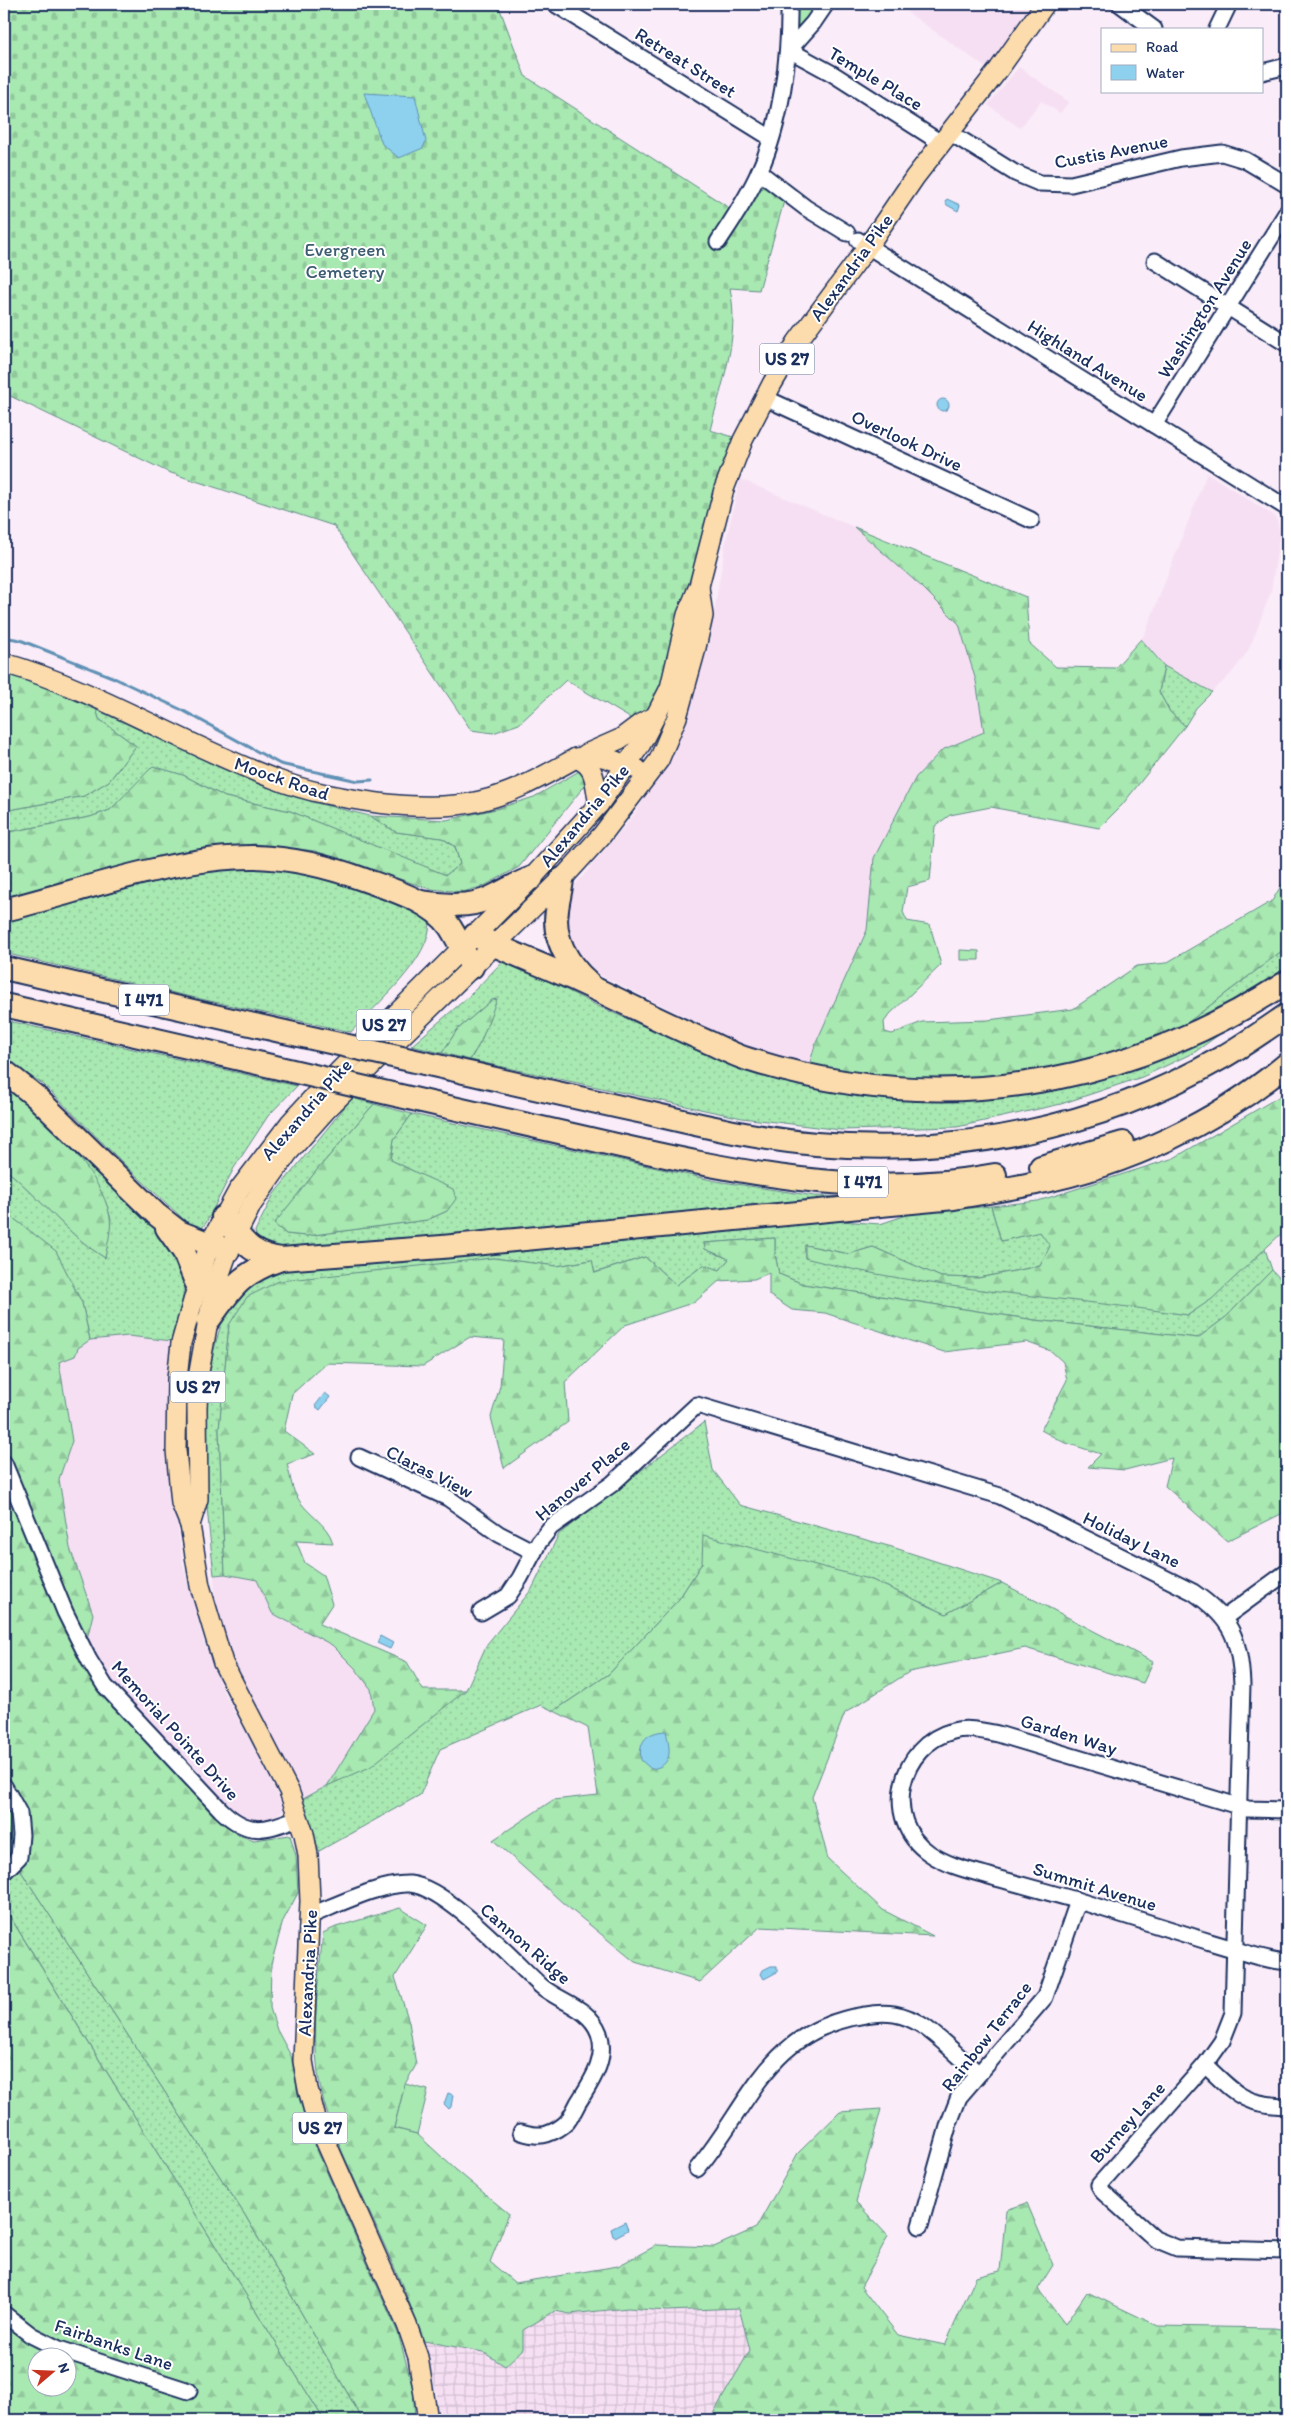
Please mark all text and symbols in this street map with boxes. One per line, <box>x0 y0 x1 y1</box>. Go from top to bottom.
street label: Retreat Street <box>631 22 741 103</box>
legend <box>1101 28 1264 92</box>
text: Road <box>1146 38 1179 56</box>
street label: Temple Place <box>825 41 927 115</box>
text: Water <box>1146 64 1185 82</box>
street label: Custis Avenue <box>1052 129 1170 174</box>
street label: Alexandria Pike <box>805 209 898 325</box>
street label: Washington Avenue <box>1152 234 1257 382</box>
park label: Evergreen Cemetery <box>305 238 385 283</box>
street label: Highland Avenue <box>1023 314 1152 407</box>
road number: US 27 <box>760 344 814 374</box>
street label: Overlook Drive <box>848 405 966 476</box>
street label: Moock Road <box>231 752 333 806</box>
street label: Alexandria Pike <box>535 759 634 871</box>
road number: I 471 <box>119 984 169 1016</box>
road number: US 27 <box>356 1010 412 1040</box>
street label: Alexandria Pike <box>256 1054 357 1165</box>
road number: I 471 <box>838 1166 888 1198</box>
road number: US 27 <box>170 1371 226 1402</box>
street label: Hanover Place <box>530 1433 635 1526</box>
street label: Claras View <box>382 1440 477 1503</box>
street label: Holiday Lane <box>1079 1506 1184 1573</box>
street label: Memorial Pointe Drive <box>107 1656 245 1805</box>
street label: Garden Way <box>1018 1709 1120 1760</box>
street label: Summit Avenue <box>1030 1857 1160 1916</box>
street label: Cannon Ridge <box>475 1898 576 1989</box>
street label: Alexandria Pike <box>293 1909 322 2037</box>
street label: Rainbow Terrace <box>936 1977 1037 2096</box>
street label: Burney Lane <box>1085 2077 1170 2168</box>
road number: US 27 <box>292 2112 348 2144</box>
street label: Fairbanks Lane <box>52 2313 176 2375</box>
north arrow <box>28 2346 78 2396</box>
text: N <box>54 2361 73 2375</box>

